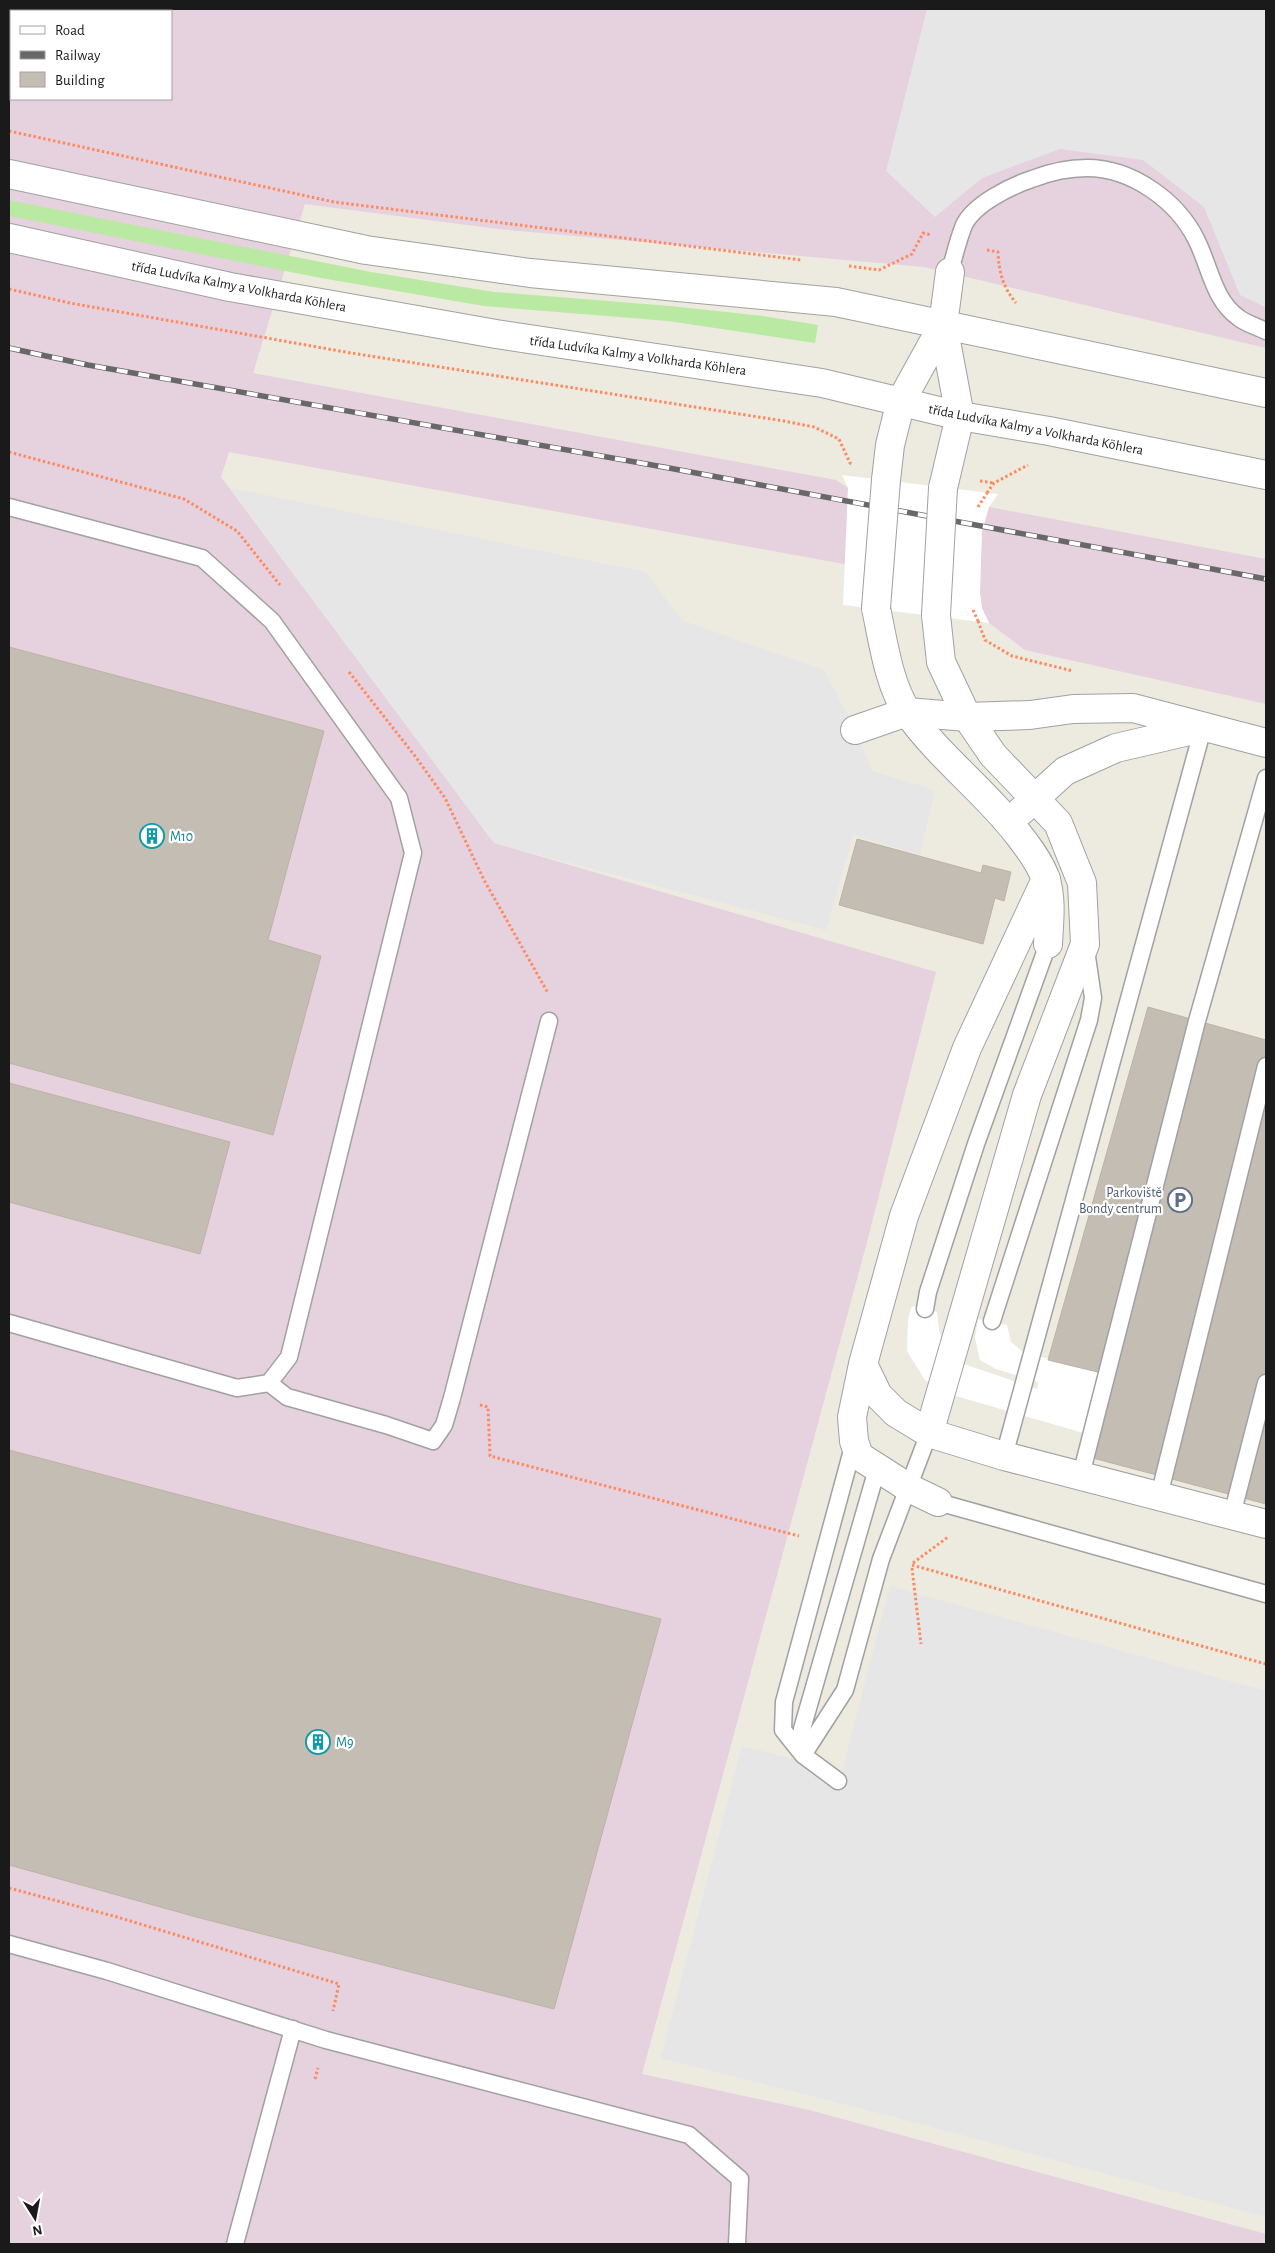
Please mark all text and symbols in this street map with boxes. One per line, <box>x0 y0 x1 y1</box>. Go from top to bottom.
legend <box>10 10 172 100</box>
text: Road <box>55 23 85 38</box>
text: Railway <box>55 48 101 63</box>
text: Building <box>55 73 105 88</box>
street label: třída Ludvíka Kalmy a Volkharda Köhlera <box>130 259 348 315</box>
street label: třída Ludvíka Kalmy a Volkharda Köhlera <box>529 334 748 378</box>
street label: třída Ludvíka Kalmy a Volkharda Köhlera <box>927 402 1145 458</box>
building icon: M10 <box>139 823 165 849</box>
place label: M10 <box>170 830 193 844</box>
place label: Parkoviště Bondy centrum <box>1079 1186 1162 1216</box>
parking icon: Parkoviště Bondy centrum <box>1167 1187 1193 1213</box>
building icon: M9 <box>305 1729 331 1755</box>
place label: M9 <box>336 1736 354 1750</box>
north arrow <box>10 2193 60 2243</box>
text: N <box>31 2222 43 2238</box>

